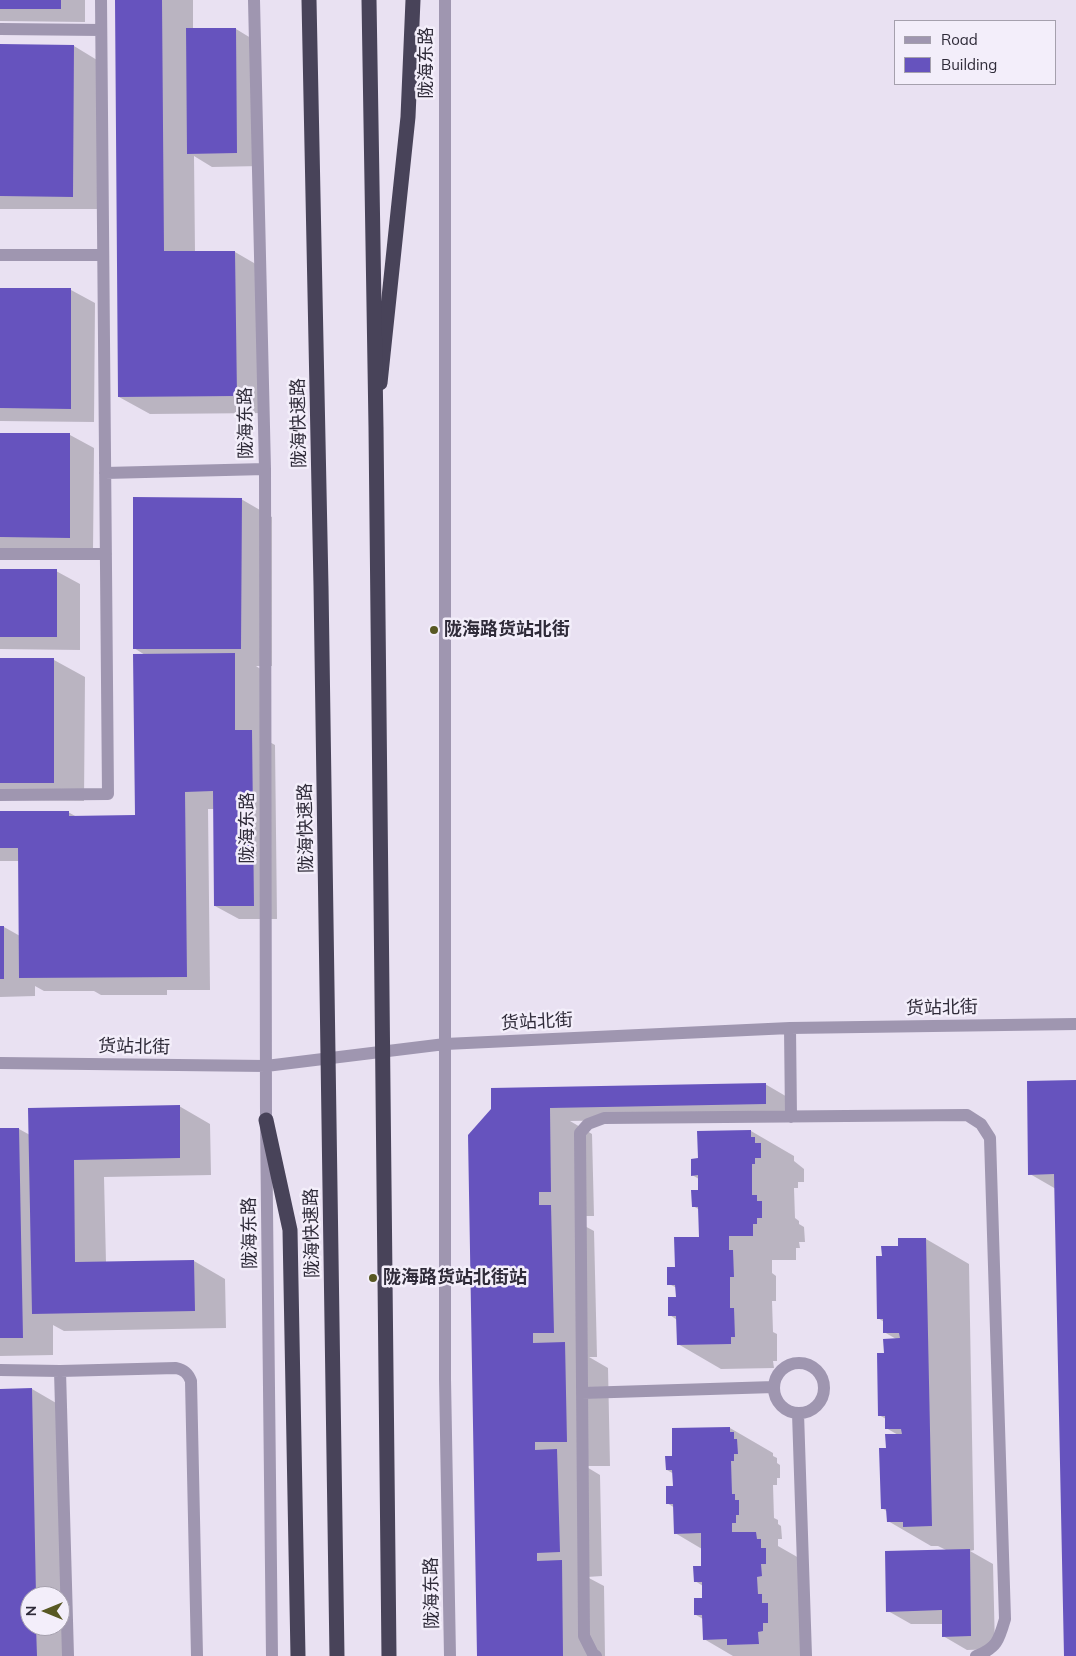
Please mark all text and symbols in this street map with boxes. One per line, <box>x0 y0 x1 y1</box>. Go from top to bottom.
legend <box>894 20 1056 85</box>
street label: 陇海东路 <box>416 27 438 99</box>
text: Road <box>941 30 978 49</box>
text: Building <box>941 55 997 74</box>
street label: 陇海快速路 <box>287 378 311 468</box>
street label: 陇海东路 <box>235 387 257 459</box>
place label: 陇海路货站北街 <box>444 619 570 641</box>
marker: 陇海路货站北街 <box>428 624 440 636</box>
street label: 陇海快速路 <box>294 783 318 873</box>
street label: 陇海东路 <box>237 792 259 864</box>
street label: 货站北街 <box>906 997 978 1019</box>
street label: 货站北街 <box>500 1009 574 1035</box>
street label: 货站北街 <box>98 1036 170 1058</box>
street label: 陇海快速路 <box>300 1188 324 1278</box>
street label: 陇海东路 <box>239 1197 261 1269</box>
place label: 陇海路货站北街站 <box>383 1267 527 1289</box>
marker: 陇海路货站北街站 <box>367 1272 379 1284</box>
street label: 陇海东路 <box>421 1557 443 1629</box>
north arrow <box>20 1586 70 1636</box>
text: N <box>22 1606 40 1616</box>

